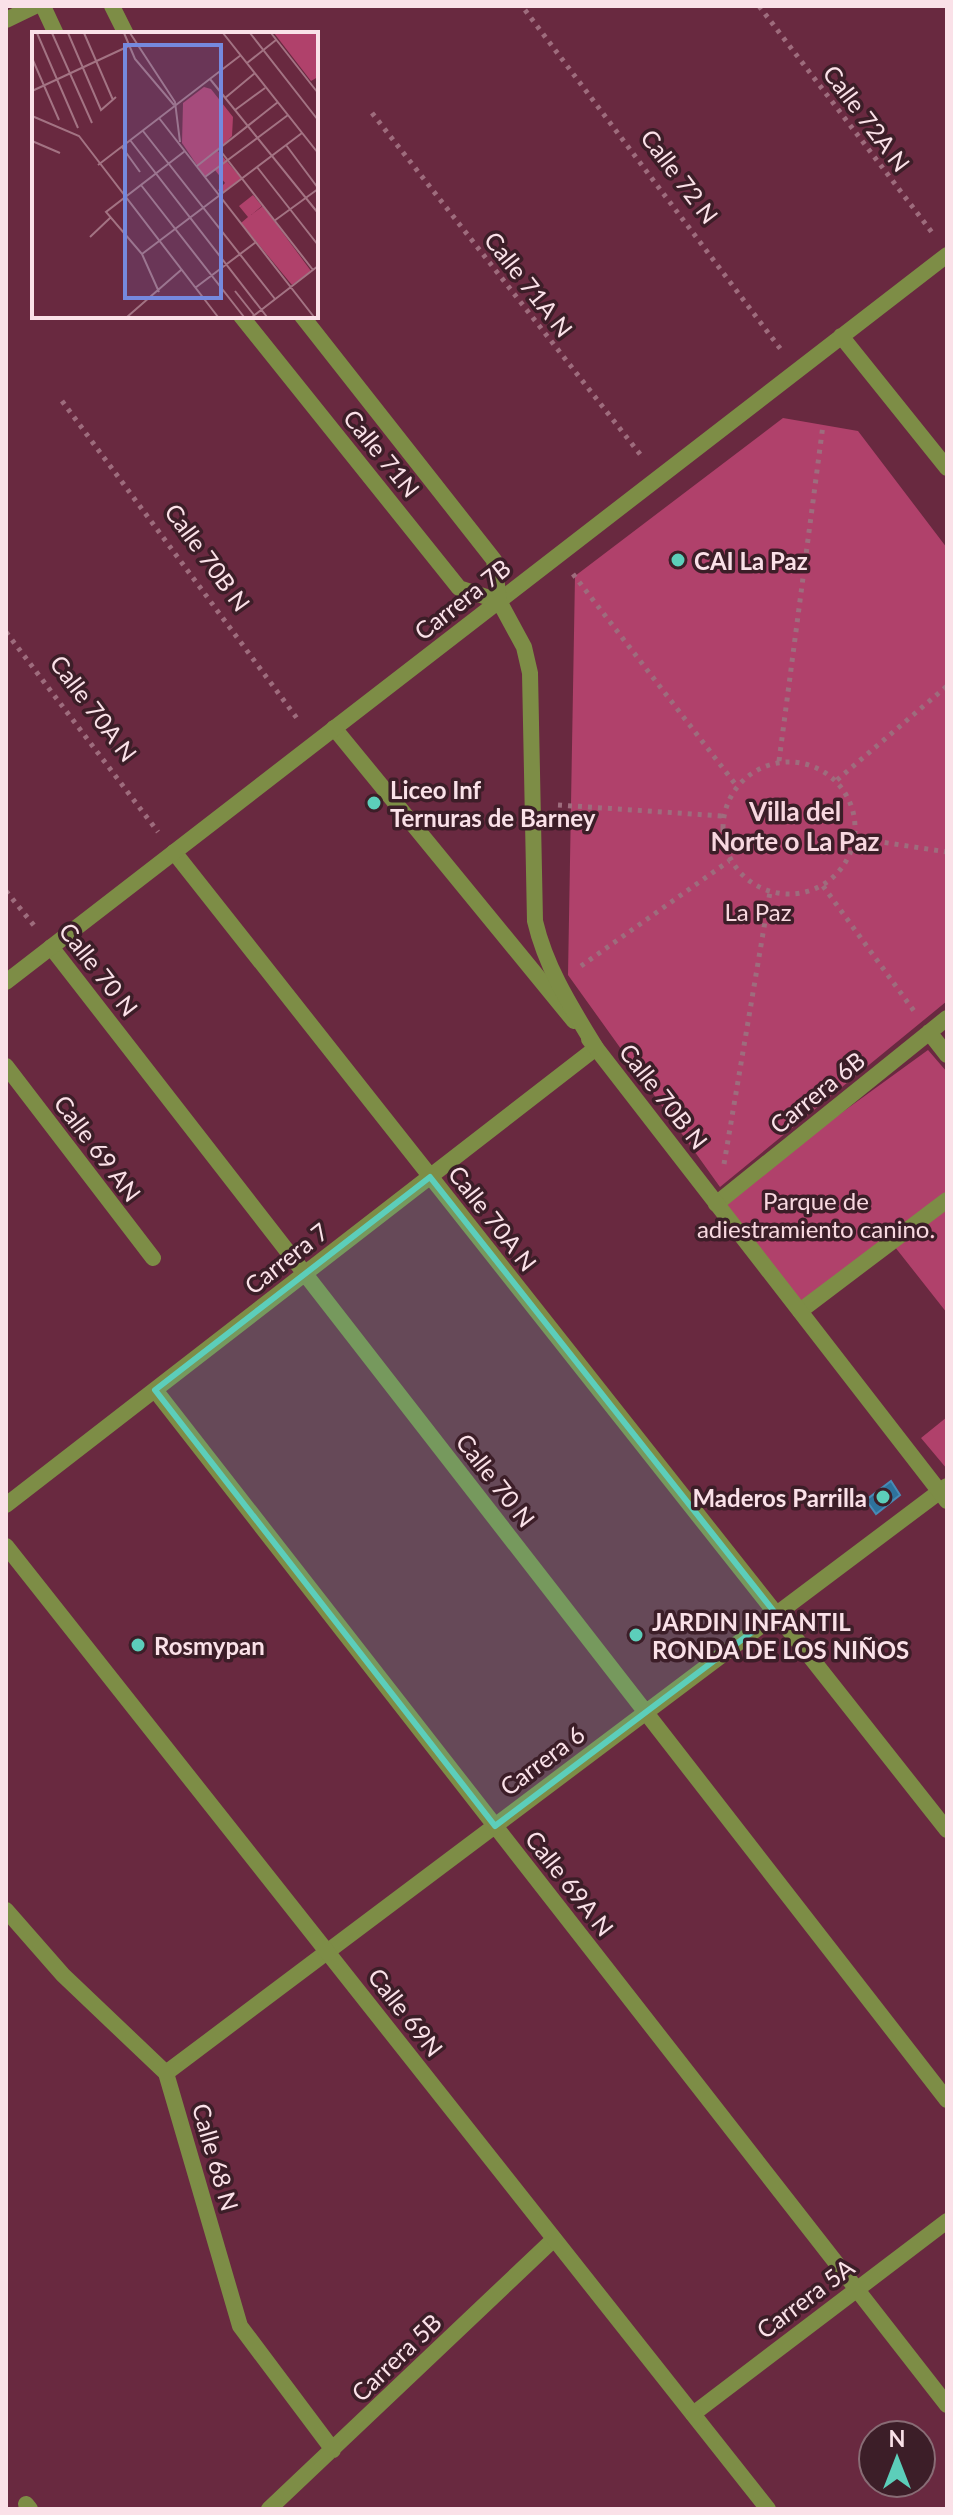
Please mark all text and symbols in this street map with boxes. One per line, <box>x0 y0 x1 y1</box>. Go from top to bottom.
inset map <box>32 32 318 318</box>
street label: Calle 72A N <box>818 59 916 177</box>
street label: Calle 72 N <box>635 123 725 229</box>
street label: Calle 71A N <box>479 225 579 343</box>
street label: Calle 71N <box>338 403 426 503</box>
street label: Calle 70B N <box>159 498 257 616</box>
place label: CAI La Paz <box>694 546 808 575</box>
marker: CAI La Paz <box>669 551 687 569</box>
street label: Carrera 7B <box>408 553 516 645</box>
street label: Calle 70A N <box>45 649 143 767</box>
place label: Liceo Inf Ternuras de Barney <box>390 775 596 832</box>
marker: Liceo Inf Ternuras de Barney <box>365 794 383 812</box>
district label: Villa del Norte o La Paz <box>710 795 880 857</box>
park label: La Paz <box>724 897 792 926</box>
street label: Calle 70 N <box>54 917 144 1021</box>
street label: Calle 70B N <box>614 1037 714 1155</box>
street label: Carrera 6B <box>764 1045 870 1139</box>
street label: Calle 69 AN <box>49 1089 147 1207</box>
street label: Calle 70A N <box>443 1159 543 1277</box>
park label: Parque de adiestramiento canino. <box>697 1186 935 1243</box>
street label: Carrera 7 <box>238 1216 334 1300</box>
street label: Calle 70 N <box>451 1428 541 1532</box>
place label: Maderos Parrilla <box>692 1483 867 1512</box>
marker: Maderos Parrilla <box>874 1488 892 1506</box>
place label: JARDIN INFANTIL RONDA DE LOS NIÑOS <box>652 1607 909 1664</box>
marker: JARDIN INFANTIL RONDA DE LOS NIÑOS <box>627 1626 645 1644</box>
place label: Rosmypan <box>154 1631 265 1660</box>
marker: Rosmypan <box>129 1636 147 1654</box>
street label: Carrera 6 <box>494 1719 590 1801</box>
street label: Calle 69A N <box>520 1824 620 1942</box>
street label: Calle 69N <box>362 1962 450 2062</box>
street label: Calle 68 N <box>187 2100 245 2214</box>
street label: Carrera 5A <box>751 2252 860 2344</box>
street label: Carrera 5B <box>345 2307 447 2407</box>
north arrow <box>857 2419 937 2499</box>
text: N <box>889 2425 905 2452</box>

